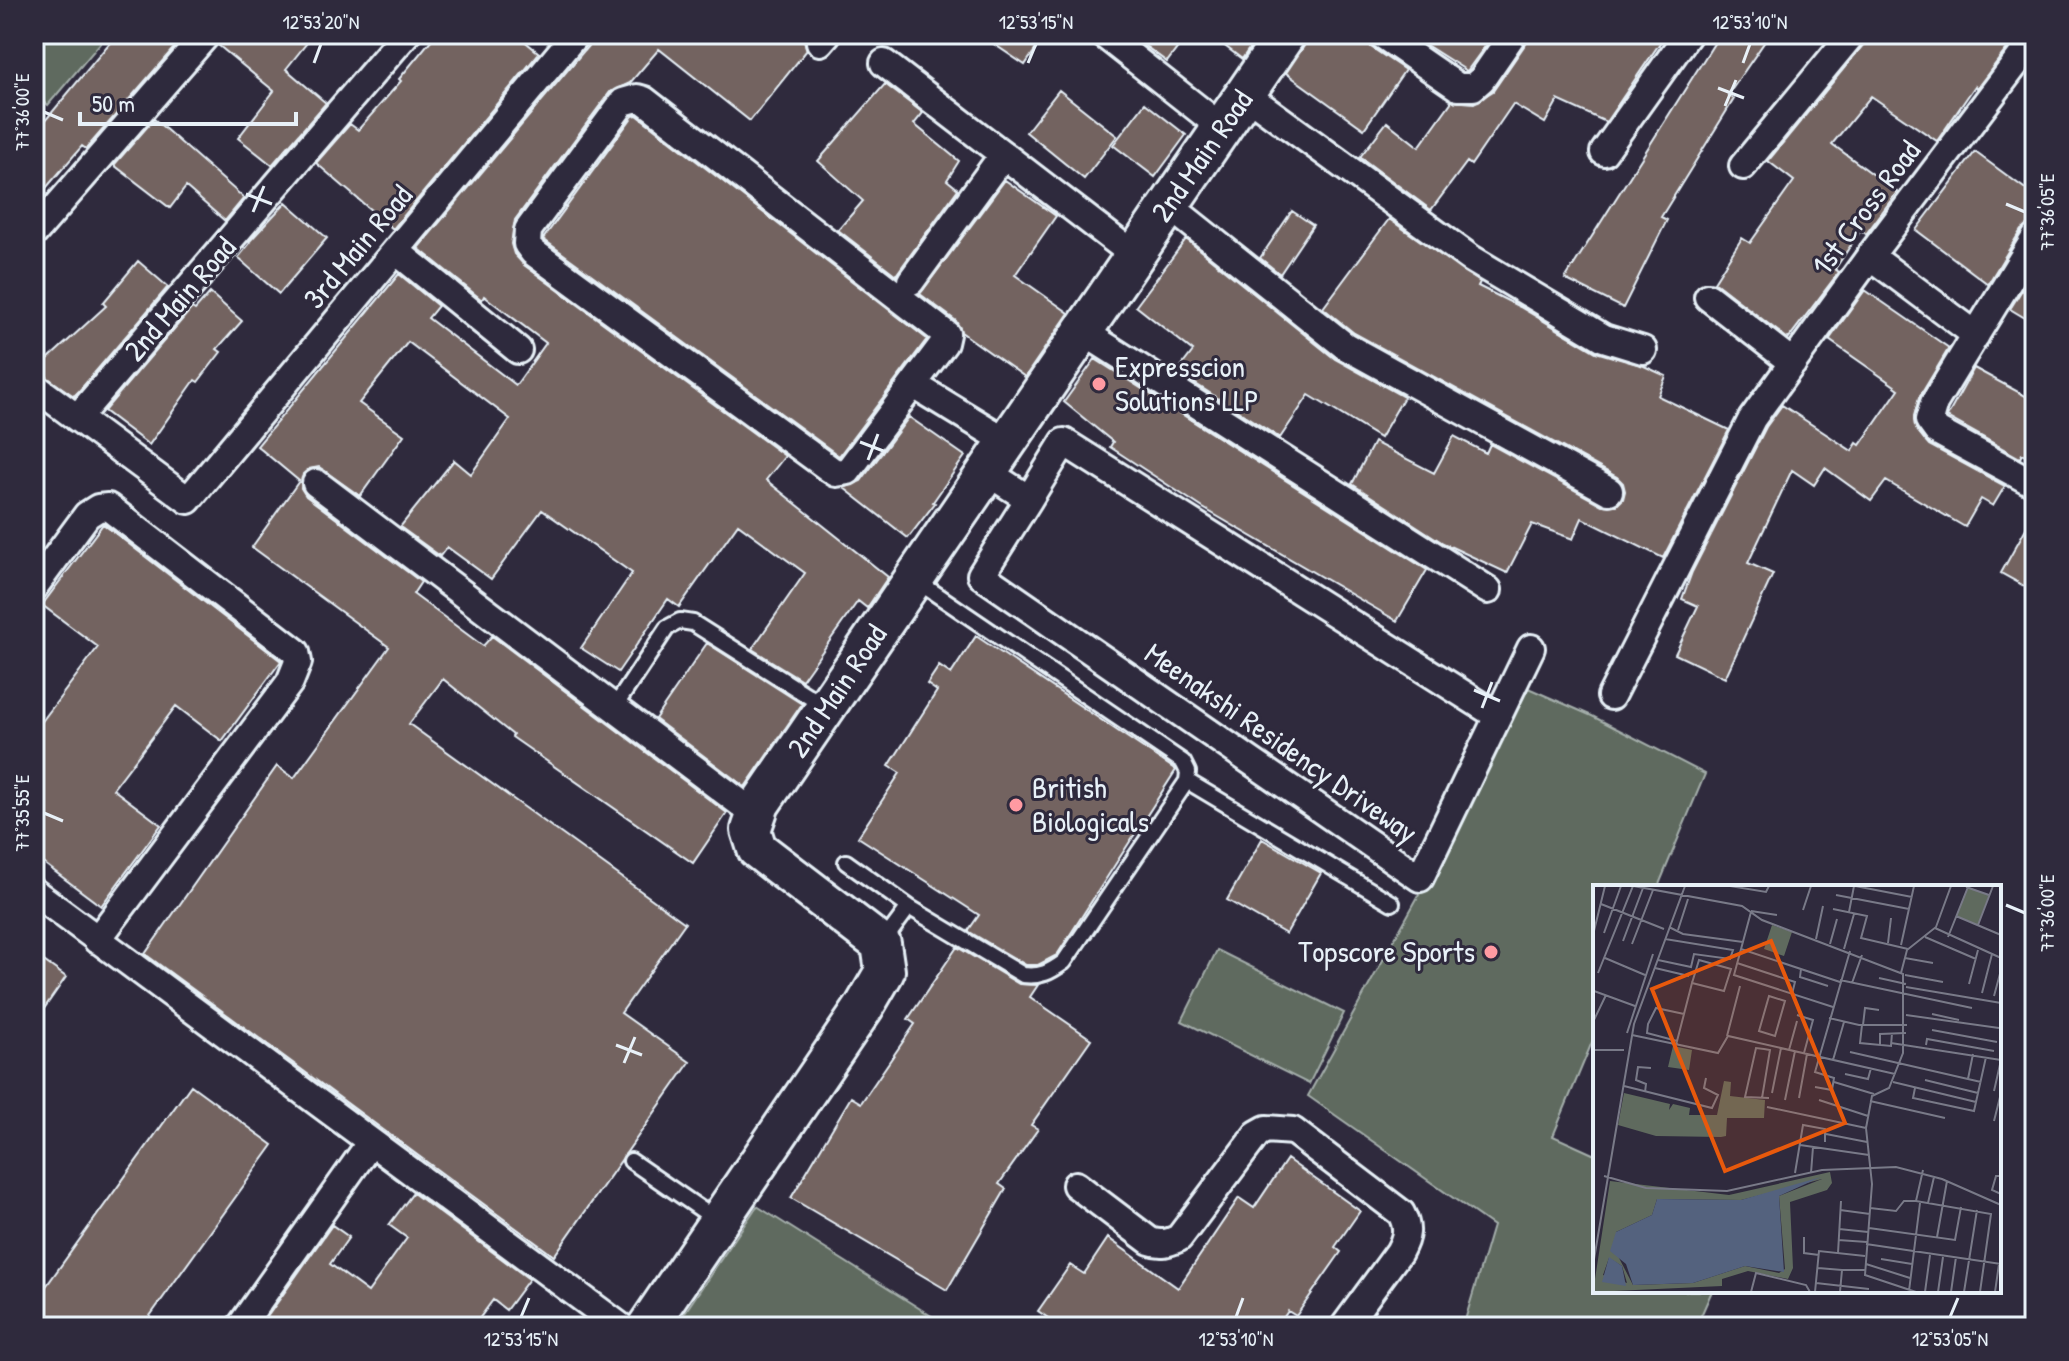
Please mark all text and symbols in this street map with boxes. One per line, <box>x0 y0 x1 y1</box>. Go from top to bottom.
text: 12°53'20"N <box>283 8 359 35</box>
text: 12°53'15"N <box>999 8 1073 35</box>
text: 12°53'10"N <box>1713 8 1787 35</box>
text: 77°36'00"E <box>8 73 35 151</box>
scale bar <box>80 76 296 126</box>
street label: 2nd Main Road <box>1141 81 1261 229</box>
text: 50 m <box>92 87 135 119</box>
street label: 1st Cross Road <box>1801 132 1929 283</box>
text: 77°36'05"E <box>2033 173 2060 250</box>
street label: 3rd Main Road <box>294 176 421 316</box>
street label: 2nd Main Road <box>114 228 244 369</box>
place label: Expresscion Solutions LLP <box>1115 346 1259 420</box>
marker: Expresscion Solutions LLP <box>1090 375 1108 393</box>
street label: 2nd Main Road <box>777 616 895 765</box>
street label: Meenakshi Residency Driveway <box>1137 633 1426 852</box>
place label: British Biologicals <box>1032 767 1149 841</box>
text: 77°35'55"E <box>8 774 35 851</box>
marker: British Biologicals <box>1007 796 1025 814</box>
text: 77°36'00"E <box>2033 874 2060 952</box>
inset map <box>1593 885 2001 1293</box>
place label: Topscore Sports <box>1298 931 1475 971</box>
marker: Topscore Sports <box>1482 943 1500 961</box>
text: 12°53'15"N <box>484 1325 558 1352</box>
text: 12°53'10"N <box>1199 1325 1273 1352</box>
text: 12°53'05"N <box>1912 1325 1988 1352</box>

